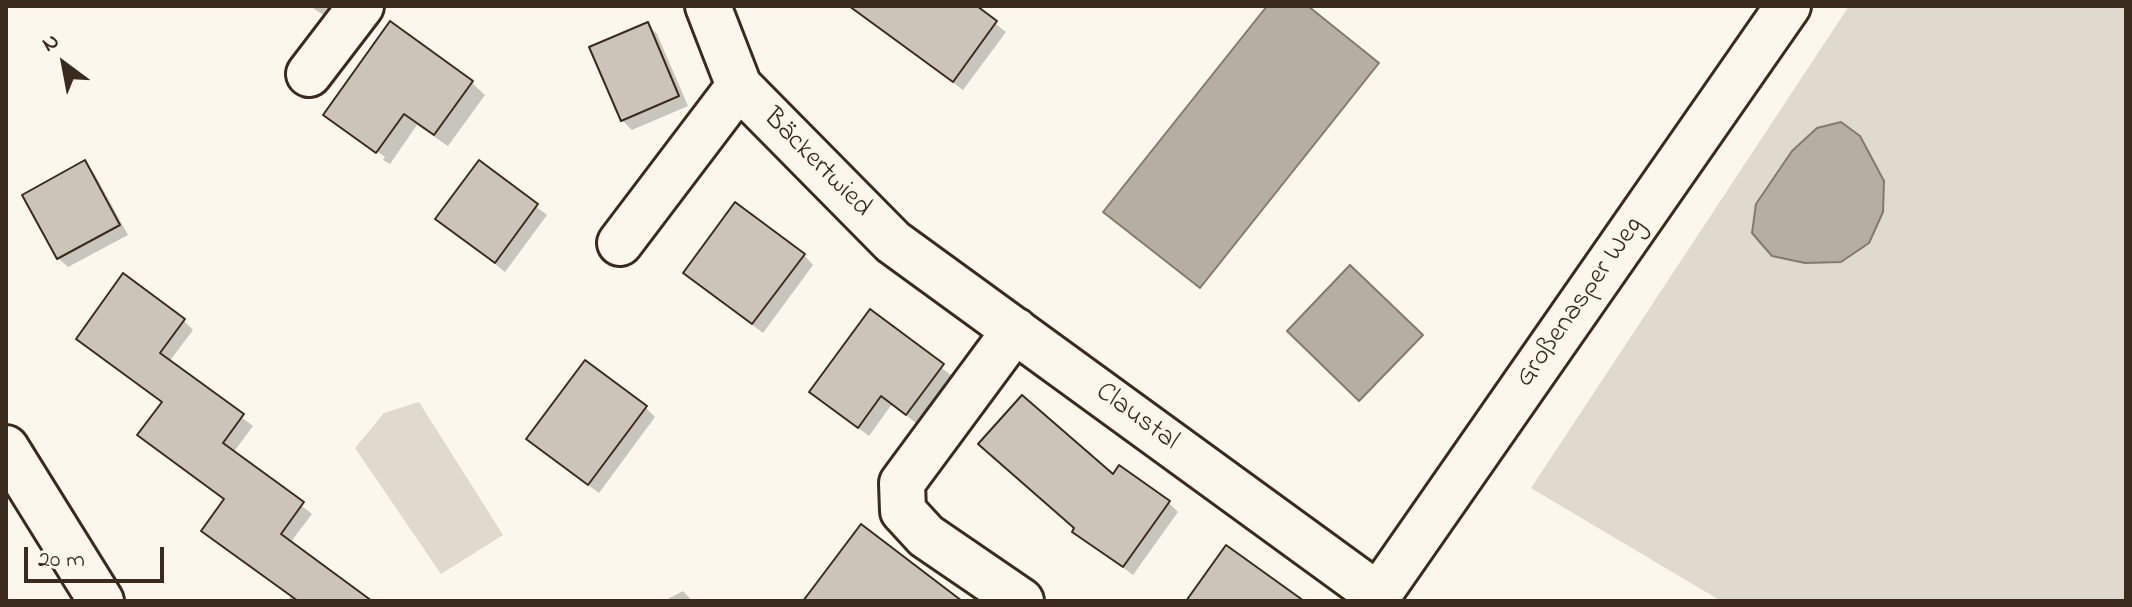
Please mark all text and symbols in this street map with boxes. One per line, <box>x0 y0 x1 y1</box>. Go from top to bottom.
north arrow <box>24 24 104 104</box>
text: N <box>36 26 66 61</box>
street label: Bäckertwied <box>755 103 877 225</box>
street label: Großenasper Weg <box>1510 211 1652 395</box>
street label: Claustal <box>1088 377 1184 459</box>
scale bar <box>28 531 168 581</box>
text: 20 m <box>38 543 85 578</box>

